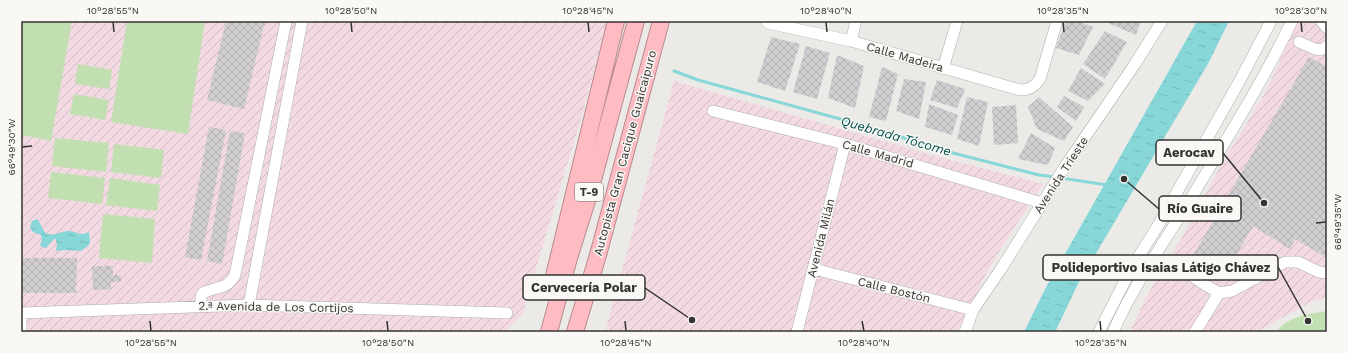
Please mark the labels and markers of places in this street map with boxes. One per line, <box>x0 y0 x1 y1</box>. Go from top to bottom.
callout: Aerocav <box>1156 140 1223 165</box>
callout: Río Guaire <box>1159 196 1241 221</box>
callout: Polideportivo Isaias Látigo Chávez <box>1043 255 1278 280</box>
callout: Cervecería Polar <box>523 275 645 300</box>

